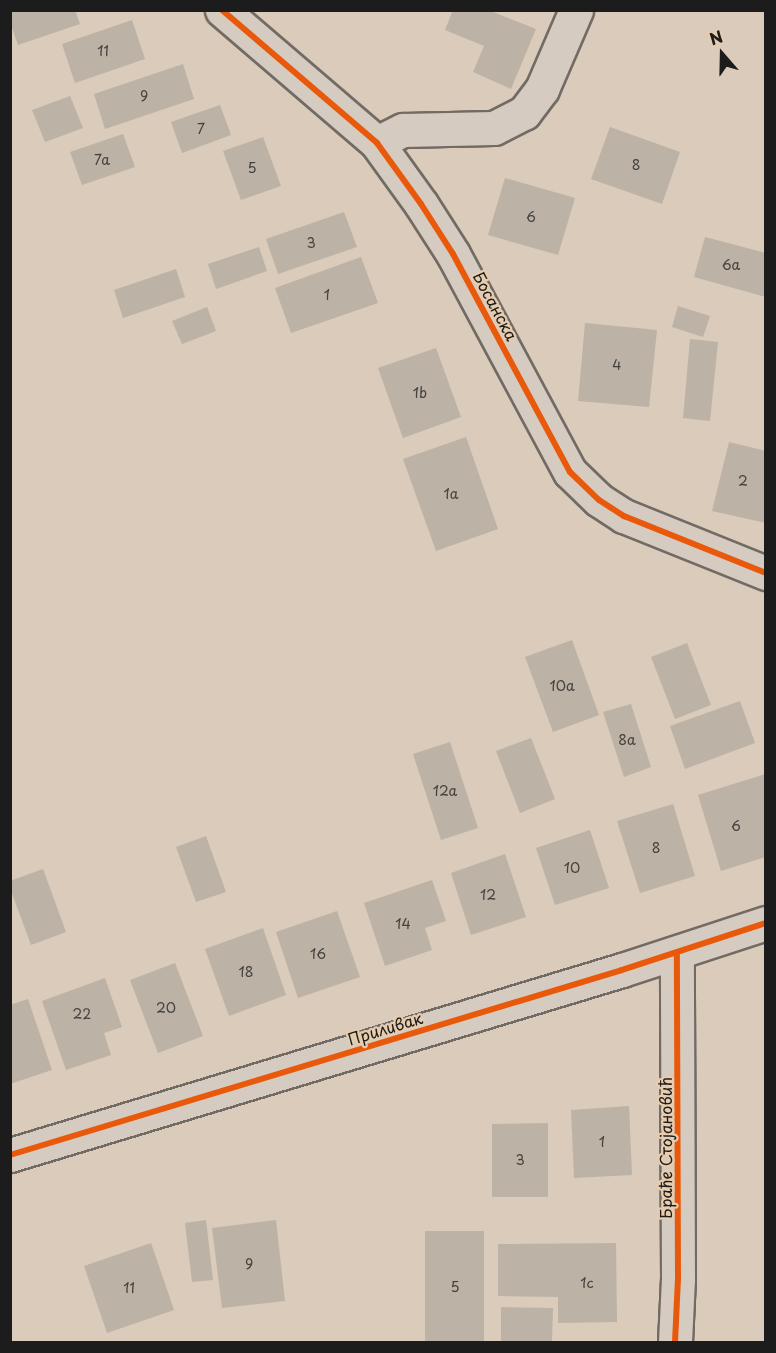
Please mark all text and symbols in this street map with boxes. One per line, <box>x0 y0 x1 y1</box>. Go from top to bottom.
north arrow <box>692 24 752 84</box>
text: N <box>706 24 726 51</box>
house number: 11 <box>97 43 109 59</box>
house number: 9 <box>140 88 148 104</box>
house number: 7 <box>197 121 205 137</box>
house number: 7a <box>94 152 110 168</box>
house number: 8 <box>632 157 640 173</box>
house number: 5 <box>247 160 257 176</box>
house number: 6 <box>526 209 536 225</box>
house number: 3 <box>306 235 316 251</box>
house number: 6a <box>722 257 740 273</box>
street label: Босанска <box>470 268 522 344</box>
house number: 1 <box>324 287 330 303</box>
house number: 4 <box>612 357 622 373</box>
house number: 1b <box>413 385 427 401</box>
house number: 2 <box>738 473 748 489</box>
house number: 1a <box>444 486 458 502</box>
house number: 10a <box>549 678 575 694</box>
house number: 8a <box>618 732 636 748</box>
house number: 12a <box>433 783 457 799</box>
house number: 6 <box>731 818 741 834</box>
house number: 8 <box>652 840 660 856</box>
house number: 10 <box>564 860 580 876</box>
house number: 12 <box>480 887 496 903</box>
house number: 14 <box>395 916 411 932</box>
house number: 16 <box>310 946 326 962</box>
house number: 18 <box>238 964 254 980</box>
house number: 20 <box>156 1000 176 1016</box>
house number: 22 <box>73 1006 91 1022</box>
street label: Приливак <box>345 1008 425 1048</box>
street label: Браће Стојановић <box>655 1077 675 1219</box>
house number: 1 <box>599 1134 605 1150</box>
house number: 3 <box>515 1152 525 1168</box>
house number: 9 <box>245 1256 253 1272</box>
house number: 1c <box>580 1275 594 1291</box>
house number: 5 <box>450 1279 460 1295</box>
house number: 11 <box>123 1280 135 1296</box>

